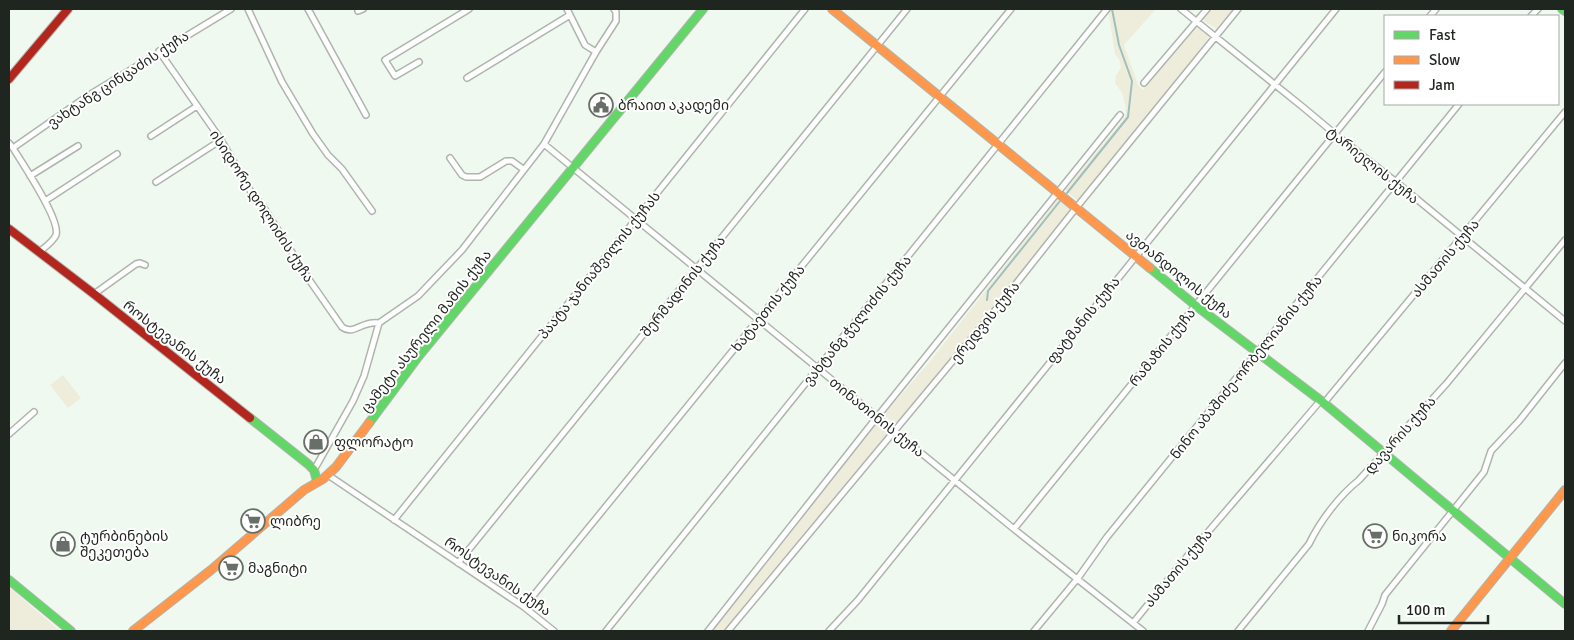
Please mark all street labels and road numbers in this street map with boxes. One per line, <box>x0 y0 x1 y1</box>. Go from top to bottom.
street label: ვახტანგ ცინცაძის ქუჩა <box>44 27 192 132</box>
street label: ტარიელის ქუჩა <box>1323 123 1422 208</box>
street label: ისიდორე დოლიძის ქუჩა <box>206 127 317 286</box>
street label: პაატა ჯანიაშვილის ქუჩას <box>535 188 664 343</box>
street label: ასმათის ქუჩა <box>1408 216 1483 301</box>
street label: ავთანდილის ქუჩა <box>1122 226 1235 322</box>
street label: შერმადინის ქუჩა <box>637 232 729 340</box>
street label: ცამეტი ასურელი მამის ქუჩა <box>358 247 495 416</box>
street label: ვახტანგ ჭელიძის ქუჩა <box>800 252 915 389</box>
street label: ხატაეთის ქუჩა <box>728 261 809 355</box>
street label: ნინო აბაშიძე-ორბელიანის ქუჩა <box>1167 272 1326 463</box>
street label: ფატმანის ქუჩა <box>1043 273 1124 367</box>
street label: ერედვის ქუჩა <box>947 278 1023 367</box>
street label: როსტევანის ქუჩა <box>120 297 230 388</box>
street label: რამაზის ქუჩა <box>1126 305 1199 390</box>
street label: თინათინის ქუჩა <box>826 374 928 461</box>
street label: დავარის ქუჩა <box>1361 393 1440 478</box>
street label: ასმათის ქუჩა <box>1141 526 1216 611</box>
street label: როსტევანის ქუჩა <box>441 533 554 620</box>

